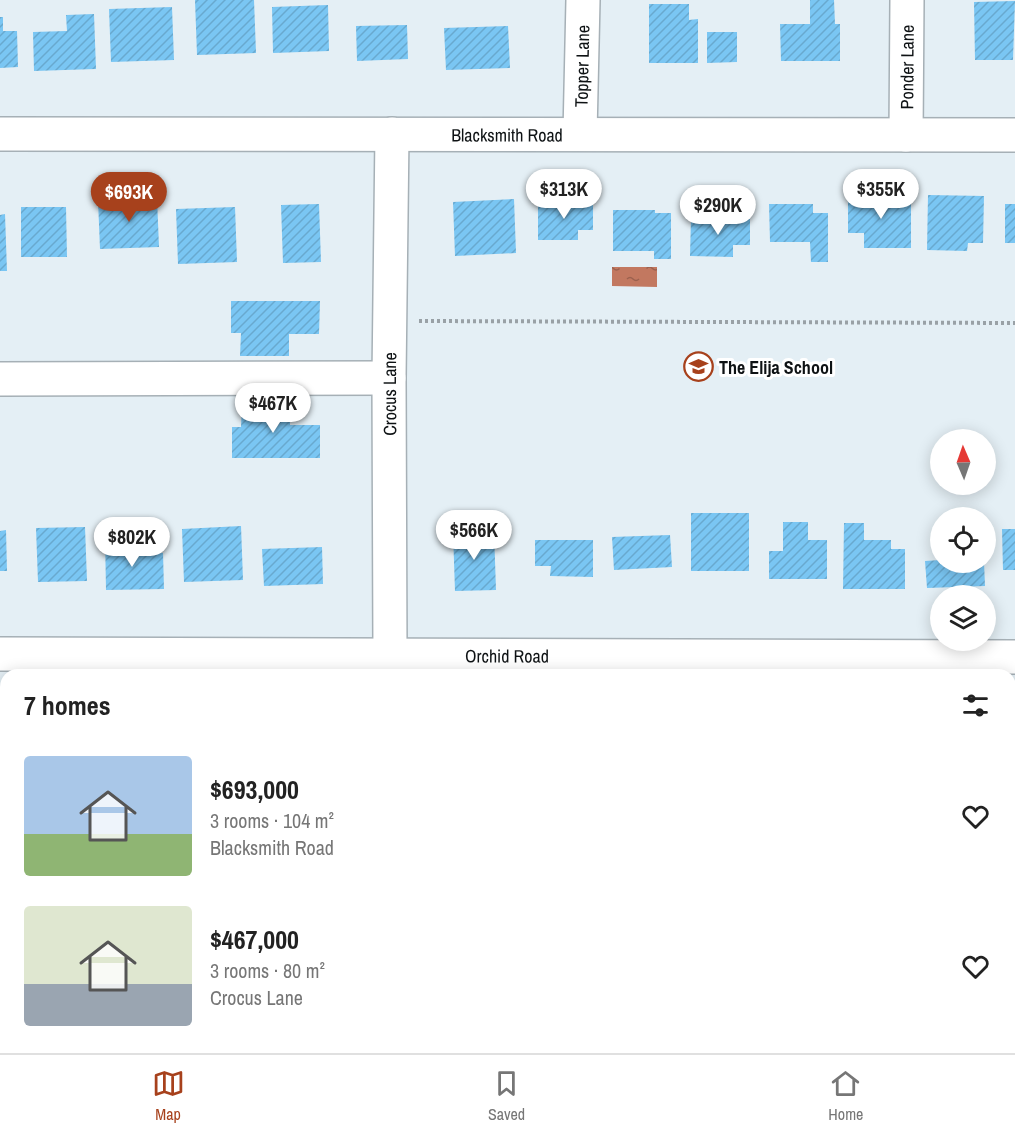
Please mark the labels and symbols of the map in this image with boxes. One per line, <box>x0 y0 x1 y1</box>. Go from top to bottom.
street label: Topper Lane <box>568 25 595 107</box>
street label: Ponder Lane <box>894 25 919 109</box>
street label: Blacksmith Road <box>451 122 563 147</box>
pin: $313K <box>522 169 606 220</box>
pin: $355K <box>839 169 923 220</box>
pin: $693K <box>87 172 171 223</box>
pin: $290K <box>676 185 760 236</box>
school or university icon: The Elija School <box>682 351 714 383</box>
street label: Crocus Lane <box>376 352 402 436</box>
place label: The Elija School <box>719 355 833 380</box>
pin: $467K <box>231 383 315 434</box>
north arrow <box>930 429 996 495</box>
pin: $566K <box>432 510 516 561</box>
pin: $802K <box>90 517 174 568</box>
street label: Orchid Road <box>465 643 549 668</box>

